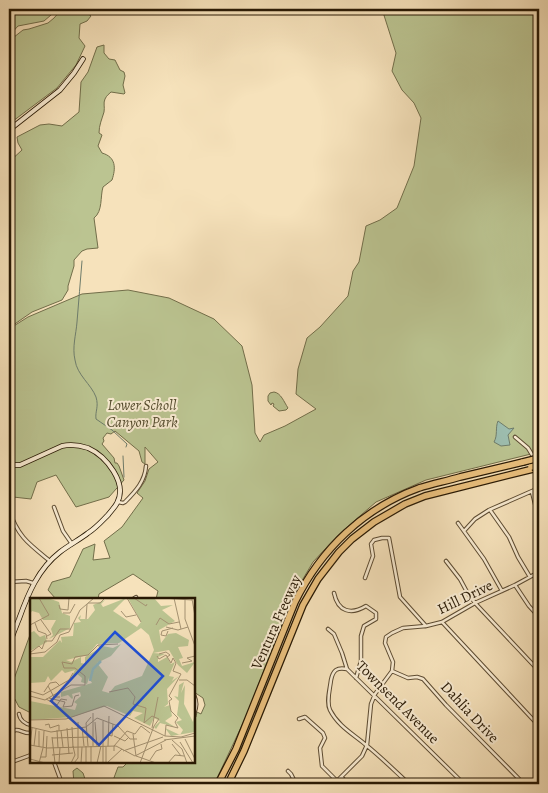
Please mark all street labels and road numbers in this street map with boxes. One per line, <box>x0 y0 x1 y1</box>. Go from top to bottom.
street label: Ventura Freeway <box>246 571 306 673</box>
street label: Hill Drive <box>434 575 496 619</box>
street label: Townsend Avenue <box>352 656 444 748</box>
street label: Dahlia Drive <box>436 677 504 747</box>

